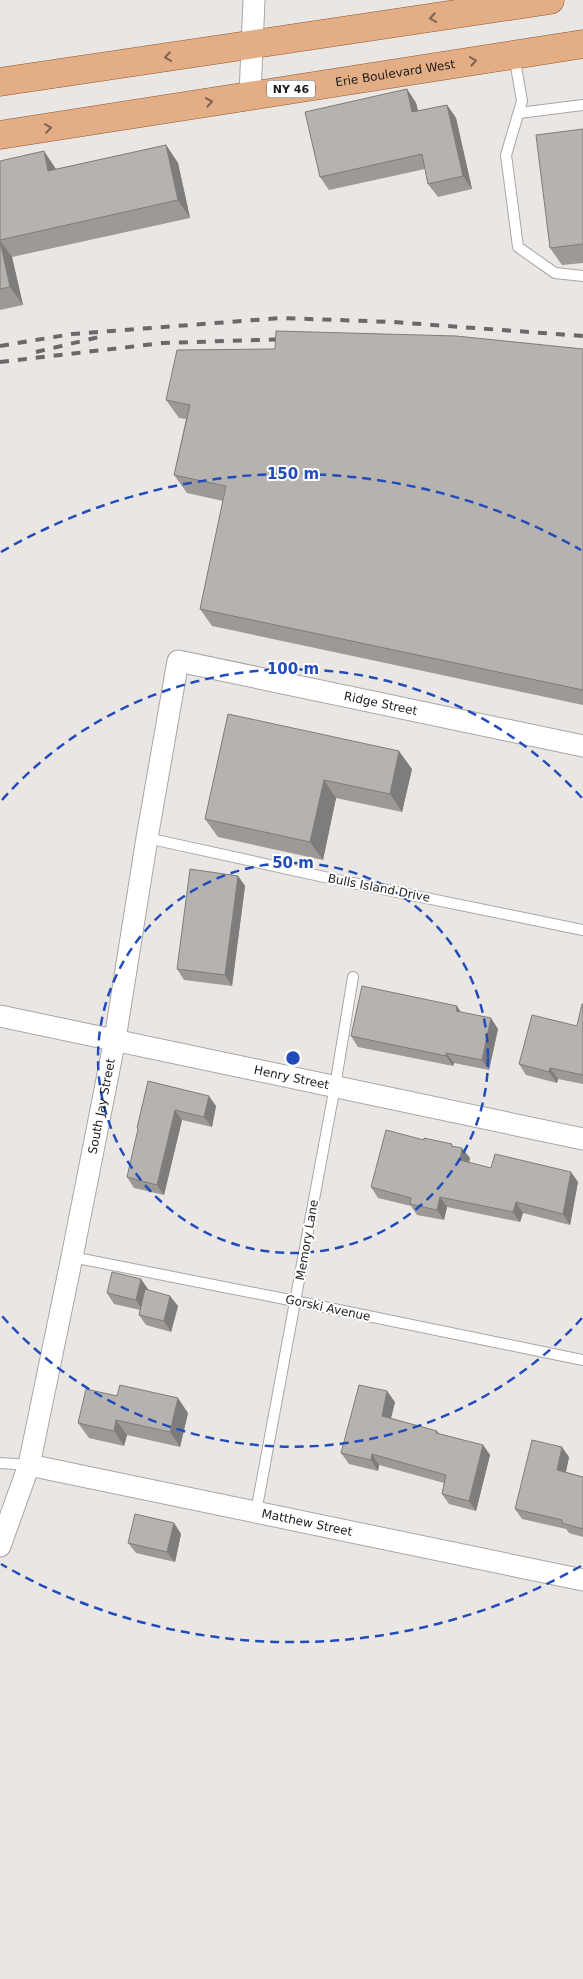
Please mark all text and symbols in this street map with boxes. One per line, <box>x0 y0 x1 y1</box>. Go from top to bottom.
one-way arrow <box>428 12 437 22</box>
one-way arrow <box>164 52 172 62</box>
one-way arrow <box>469 56 477 66</box>
street label: Erie Boulevard West <box>334 57 456 90</box>
road number: NY 46 <box>267 80 315 98</box>
one-way arrow <box>204 98 213 108</box>
one-way arrow <box>44 123 53 133</box>
text: 150 m <box>267 465 319 483</box>
text: 100 m <box>267 660 319 678</box>
street label: Ridge Street <box>343 689 419 718</box>
text: 50 m <box>272 854 314 872</box>
street label: Bulls Island Drive <box>327 871 431 905</box>
centre of rings <box>284 1049 302 1067</box>
street label: South Jay Street <box>85 1057 118 1155</box>
street label: Henry Street <box>253 1063 331 1092</box>
street label: Memory Lane <box>293 1199 321 1281</box>
street label: Gorski Avenue <box>284 1292 372 1324</box>
street label: Matthew Street <box>260 1506 354 1539</box>

